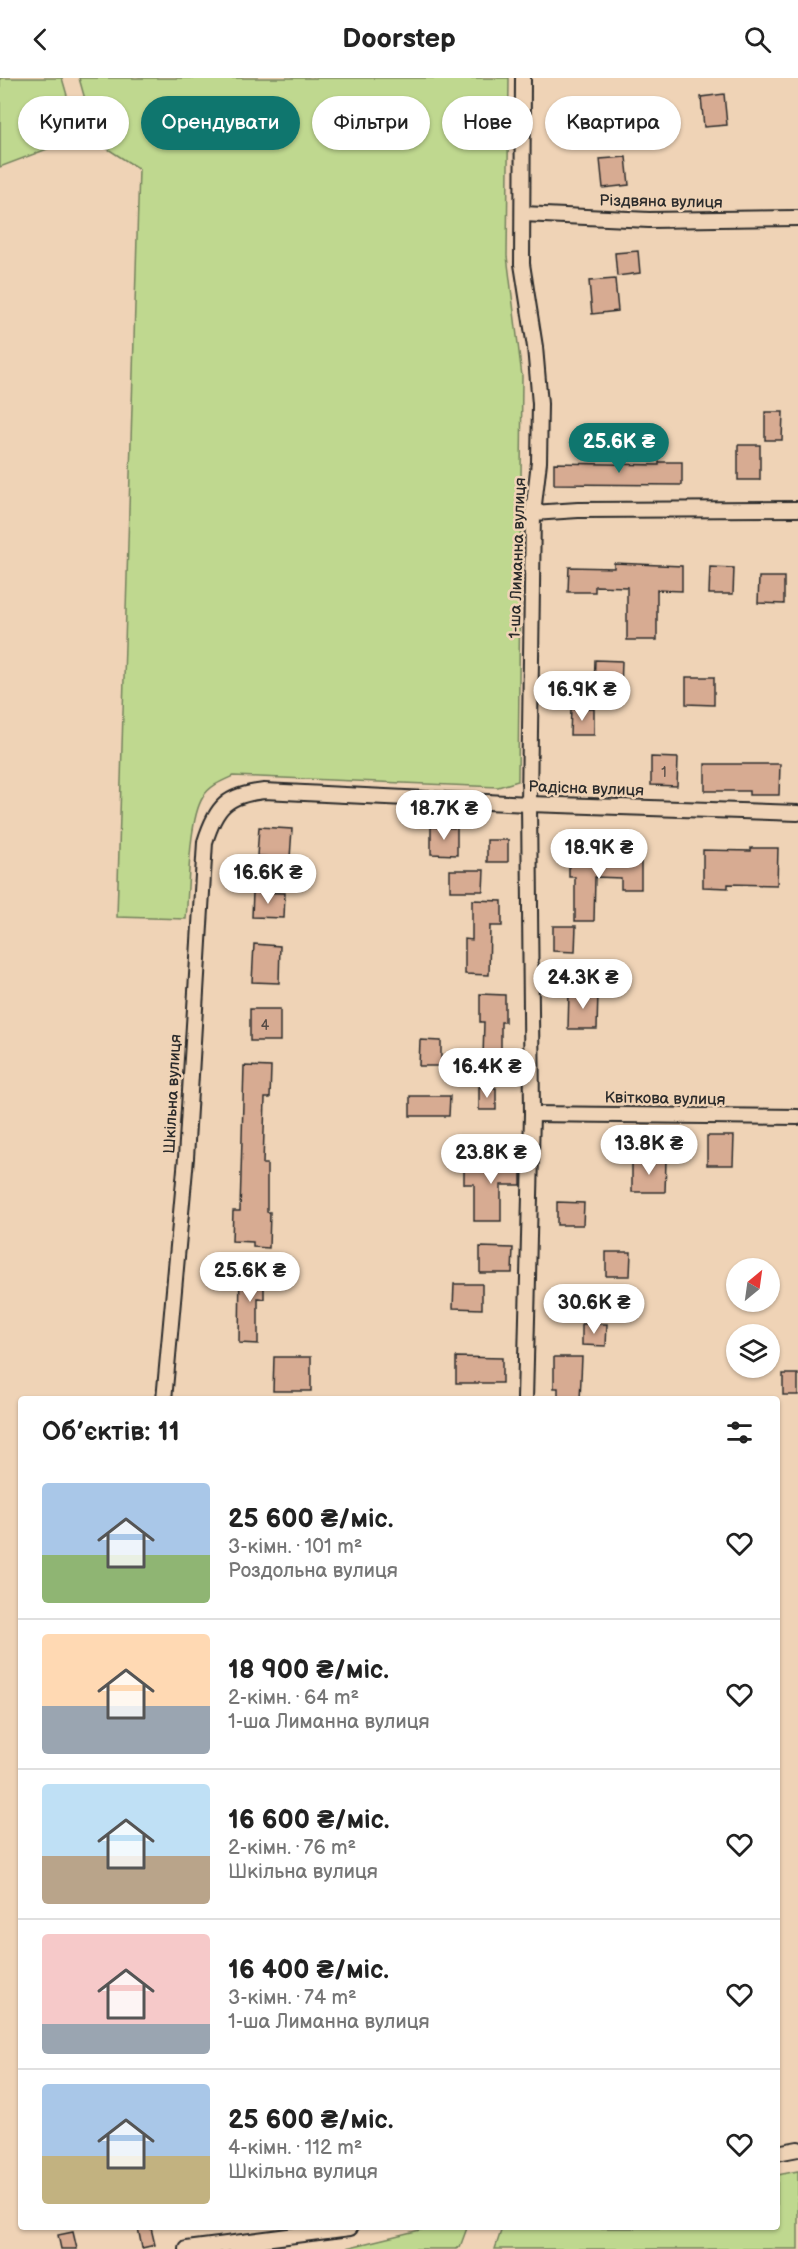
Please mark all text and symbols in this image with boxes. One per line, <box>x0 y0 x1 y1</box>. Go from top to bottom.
icon: back <box>24 23 57 56</box>
text: Doorstep <box>342 23 456 55</box>
icon: search <box>741 23 774 56</box>
chip: Купити <box>18 96 129 150</box>
chip: Орендувати <box>141 96 300 150</box>
chip: Фільтри <box>312 96 430 150</box>
chip: Нове <box>442 96 533 150</box>
chip: Квартира <box>545 96 681 150</box>
street label: Різдвяна вулиця <box>599 191 723 213</box>
pin: 25.6K ₴ <box>564 423 674 474</box>
text: 25.6K ₴ <box>583 430 655 454</box>
street label: 1-ша Лиманна вулиця <box>506 477 530 639</box>
pin: 16.9K ₴ <box>527 671 637 722</box>
text: 16.9K ₴ <box>548 678 617 702</box>
house number: 1 <box>661 764 667 781</box>
street label: Радісна вулиця <box>528 777 644 801</box>
pin: 18.7K ₴ <box>389 790 499 841</box>
text: 18.7K ₴ <box>410 797 478 821</box>
pin: 18.9K ₴ <box>544 829 654 880</box>
text: 18.9K ₴ <box>565 836 633 860</box>
pin: 16.6K ₴ <box>213 854 323 905</box>
text: 16.6K ₴ <box>233 861 303 885</box>
pin: 24.3K ₴ <box>528 959 638 1010</box>
text: 24.3K ₴ <box>547 966 619 990</box>
house number: 4 <box>261 1017 270 1034</box>
street label: Шкільна вулиця <box>160 1034 186 1154</box>
pin: 16.4K ₴ <box>432 1048 542 1099</box>
text: 16.4K ₴ <box>452 1055 522 1079</box>
street label: Квіткова вулиця <box>604 1088 726 1110</box>
pin: 13.8K ₴ <box>594 1125 704 1176</box>
text: 13.8K ₴ <box>615 1132 683 1156</box>
pin: 23.8K ₴ <box>436 1134 546 1185</box>
text: 23.8K ₴ <box>455 1141 527 1165</box>
pin: 25.6K ₴ <box>195 1252 305 1303</box>
north arrow <box>726 1258 780 1312</box>
map controls <box>726 1258 780 1378</box>
text: 25.6K ₴ <box>214 1259 286 1283</box>
pin: 30.6K ₴ <box>539 1284 649 1335</box>
text: 30.6K ₴ <box>558 1291 631 1315</box>
button: layers <box>726 1324 780 1378</box>
icon: filters <box>723 1416 756 1449</box>
text: Об’єктів: 11 <box>42 1417 180 1448</box>
text: 25 600 ₴/міс. <box>228 1504 393 1535</box>
icon: home <box>90 1507 162 1579</box>
icon: heart <box>723 1527 756 1560</box>
text: 3-кімн. · 101 m² <box>228 1535 362 1559</box>
text: Роздольна вулиця <box>228 1559 398 1583</box>
text: 18 900 ₴/міс. <box>228 1655 389 1686</box>
icon: home <box>90 1658 162 1730</box>
icon: heart <box>723 1678 756 1711</box>
text: 2-кімн. · 64 m² <box>228 1686 359 1710</box>
text: 1-ша Лиманна вулиця <box>228 1710 430 1734</box>
text: 16 600 ₴/міс. <box>228 1805 390 1836</box>
icon: home <box>90 1808 162 1880</box>
icon: heart <box>723 1828 756 1861</box>
text: 2-кімн. · 76 m² <box>228 1836 356 1860</box>
text: Шкільна вулиця <box>228 1860 378 1884</box>
text: 16 400 ₴/міс. <box>228 1955 389 1986</box>
icon: home <box>90 1958 162 2030</box>
icon: heart <box>723 1978 756 2011</box>
text: 3-кімн. · 74 m² <box>228 1986 357 2010</box>
text: 1-ша Лиманна вулиця <box>228 2010 430 2034</box>
text: 25 600 ₴/міс. <box>228 2105 393 2136</box>
icon: home <box>90 2108 162 2180</box>
icon: heart <box>723 2128 756 2161</box>
text: 4-кімн. · 112 m² <box>228 2136 362 2160</box>
text: Шкільна вулиця <box>228 2160 378 2184</box>

